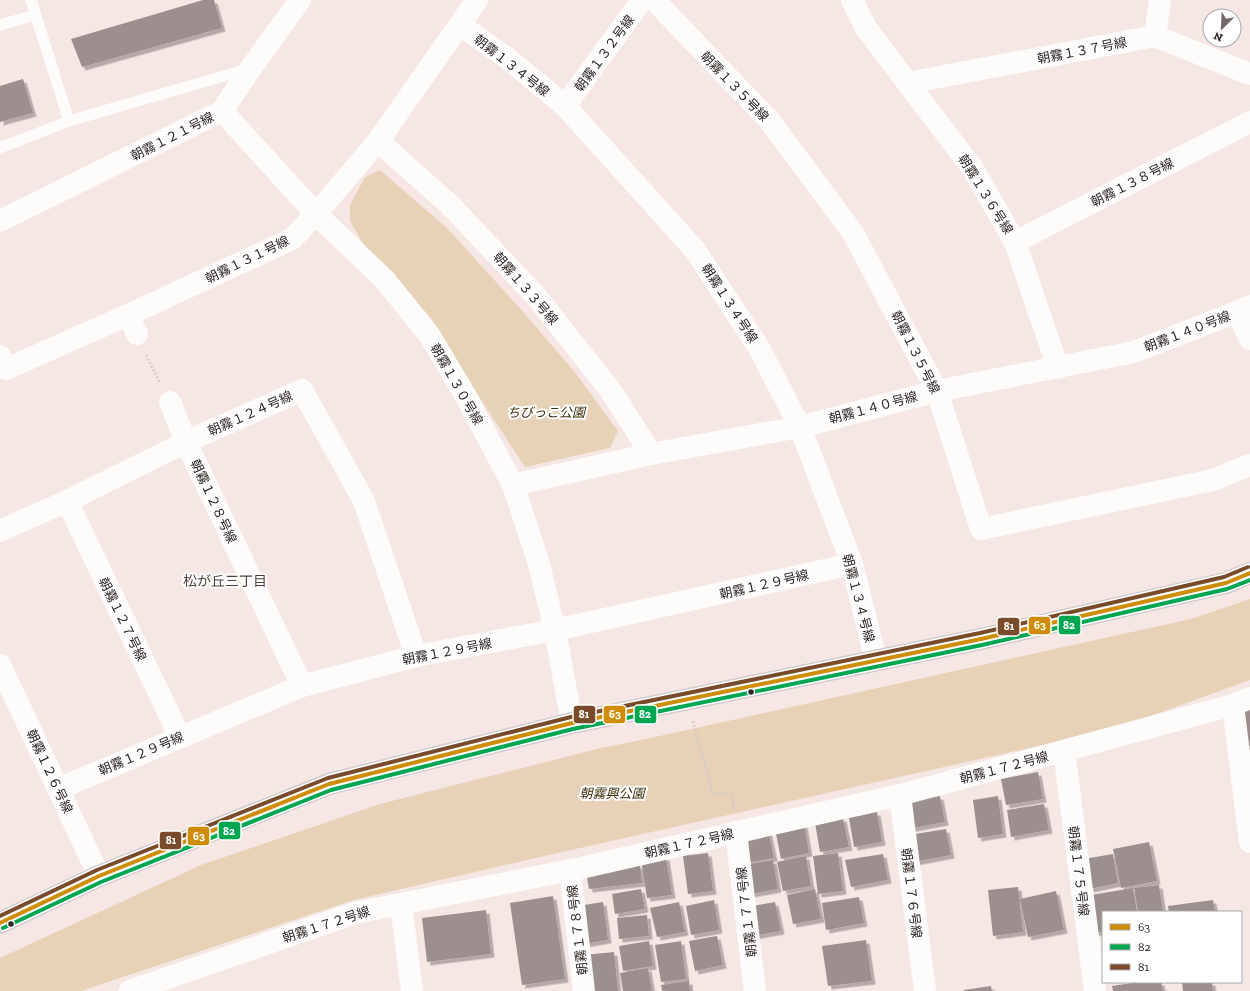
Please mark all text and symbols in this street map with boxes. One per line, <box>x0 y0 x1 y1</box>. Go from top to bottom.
north arrow <box>1202 8 1242 48</box>
street label: 朝霧１３２号線 <box>572 12 637 95</box>
text: N <box>1211 29 1225 44</box>
street label: 朝霧１３４号線 <box>471 31 552 99</box>
street label: 朝霧１３７号線 <box>1036 34 1128 67</box>
street label: 朝霧１３５号線 <box>698 48 772 124</box>
street label: 朝霧１２１号線 <box>128 109 216 164</box>
street label: 朝霧１３６号線 <box>955 152 1016 237</box>
street label: 朝霧１３８号線 <box>1088 155 1176 210</box>
street label: 朝霧１３１号線 <box>203 233 291 286</box>
street label: 朝霧１３３号線 <box>490 249 561 328</box>
street label: 朝霧１３４号線 <box>699 261 761 346</box>
street label: 朝霧１３５号線 <box>888 308 943 396</box>
street label: 朝霧１４０号線 <box>1142 308 1232 355</box>
street label: 朝霧１３０号線 <box>427 341 486 427</box>
street label: 朝霧１２４号線 <box>206 388 295 439</box>
street label: 朝霧１４０号線 <box>827 388 919 427</box>
park label: ちびっこ公園 <box>507 405 587 420</box>
street label: 朝霧１２８号線 <box>188 457 240 546</box>
street label: 朝霧１３４号線 <box>839 552 878 644</box>
street label: 朝霧１２９号線 <box>718 567 810 602</box>
district label: 松が丘三丁目 <box>183 573 267 590</box>
street label: 朝霧１２７号線 <box>96 575 149 663</box>
line badge: 82 <box>1058 615 1081 635</box>
line badge: 63 <box>1028 616 1051 635</box>
line badge: 81 <box>997 617 1020 636</box>
text: 63 <box>1034 619 1046 632</box>
text: 82 <box>1063 619 1075 632</box>
text: 81 <box>1004 620 1015 633</box>
street label: 朝霧１２９号線 <box>401 635 493 668</box>
unlabelled marker <box>746 687 756 697</box>
line badge: 81 <box>573 705 596 724</box>
line badge: 63 <box>603 705 626 724</box>
line badge: 82 <box>634 705 657 724</box>
text: 81 <box>579 708 590 721</box>
text: 63 <box>609 708 621 721</box>
text: 82 <box>639 708 651 721</box>
street label: 朝霧１２６号線 <box>24 727 76 816</box>
street label: 朝霧１２９号線 <box>96 729 186 778</box>
street label: 朝霧１７２号線 <box>958 748 1050 787</box>
park label: 朝霧興公園 <box>579 786 646 801</box>
line badge: 82 <box>218 821 241 840</box>
text: 82 <box>223 825 235 838</box>
street label: 朝霧１７５号線 <box>1066 825 1091 917</box>
line badge: 63 <box>187 826 210 846</box>
street label: 朝霧１７２号線 <box>643 826 735 861</box>
text: 63 <box>193 830 205 843</box>
line badge: 81 <box>159 831 182 850</box>
text: 81 <box>166 834 177 847</box>
street label: 朝霧１７６号線 <box>899 847 924 939</box>
street label: 朝霧１７７号線 <box>734 866 759 958</box>
street label: 朝霧１７８号線 <box>565 884 590 976</box>
street label: 朝霧１７２号線 <box>281 903 372 946</box>
legend <box>1102 911 1242 983</box>
unlabelled marker <box>6 919 16 929</box>
text: 63 <box>1138 920 1150 934</box>
text: 82 <box>1138 940 1151 954</box>
text: 81 <box>1138 960 1149 974</box>

